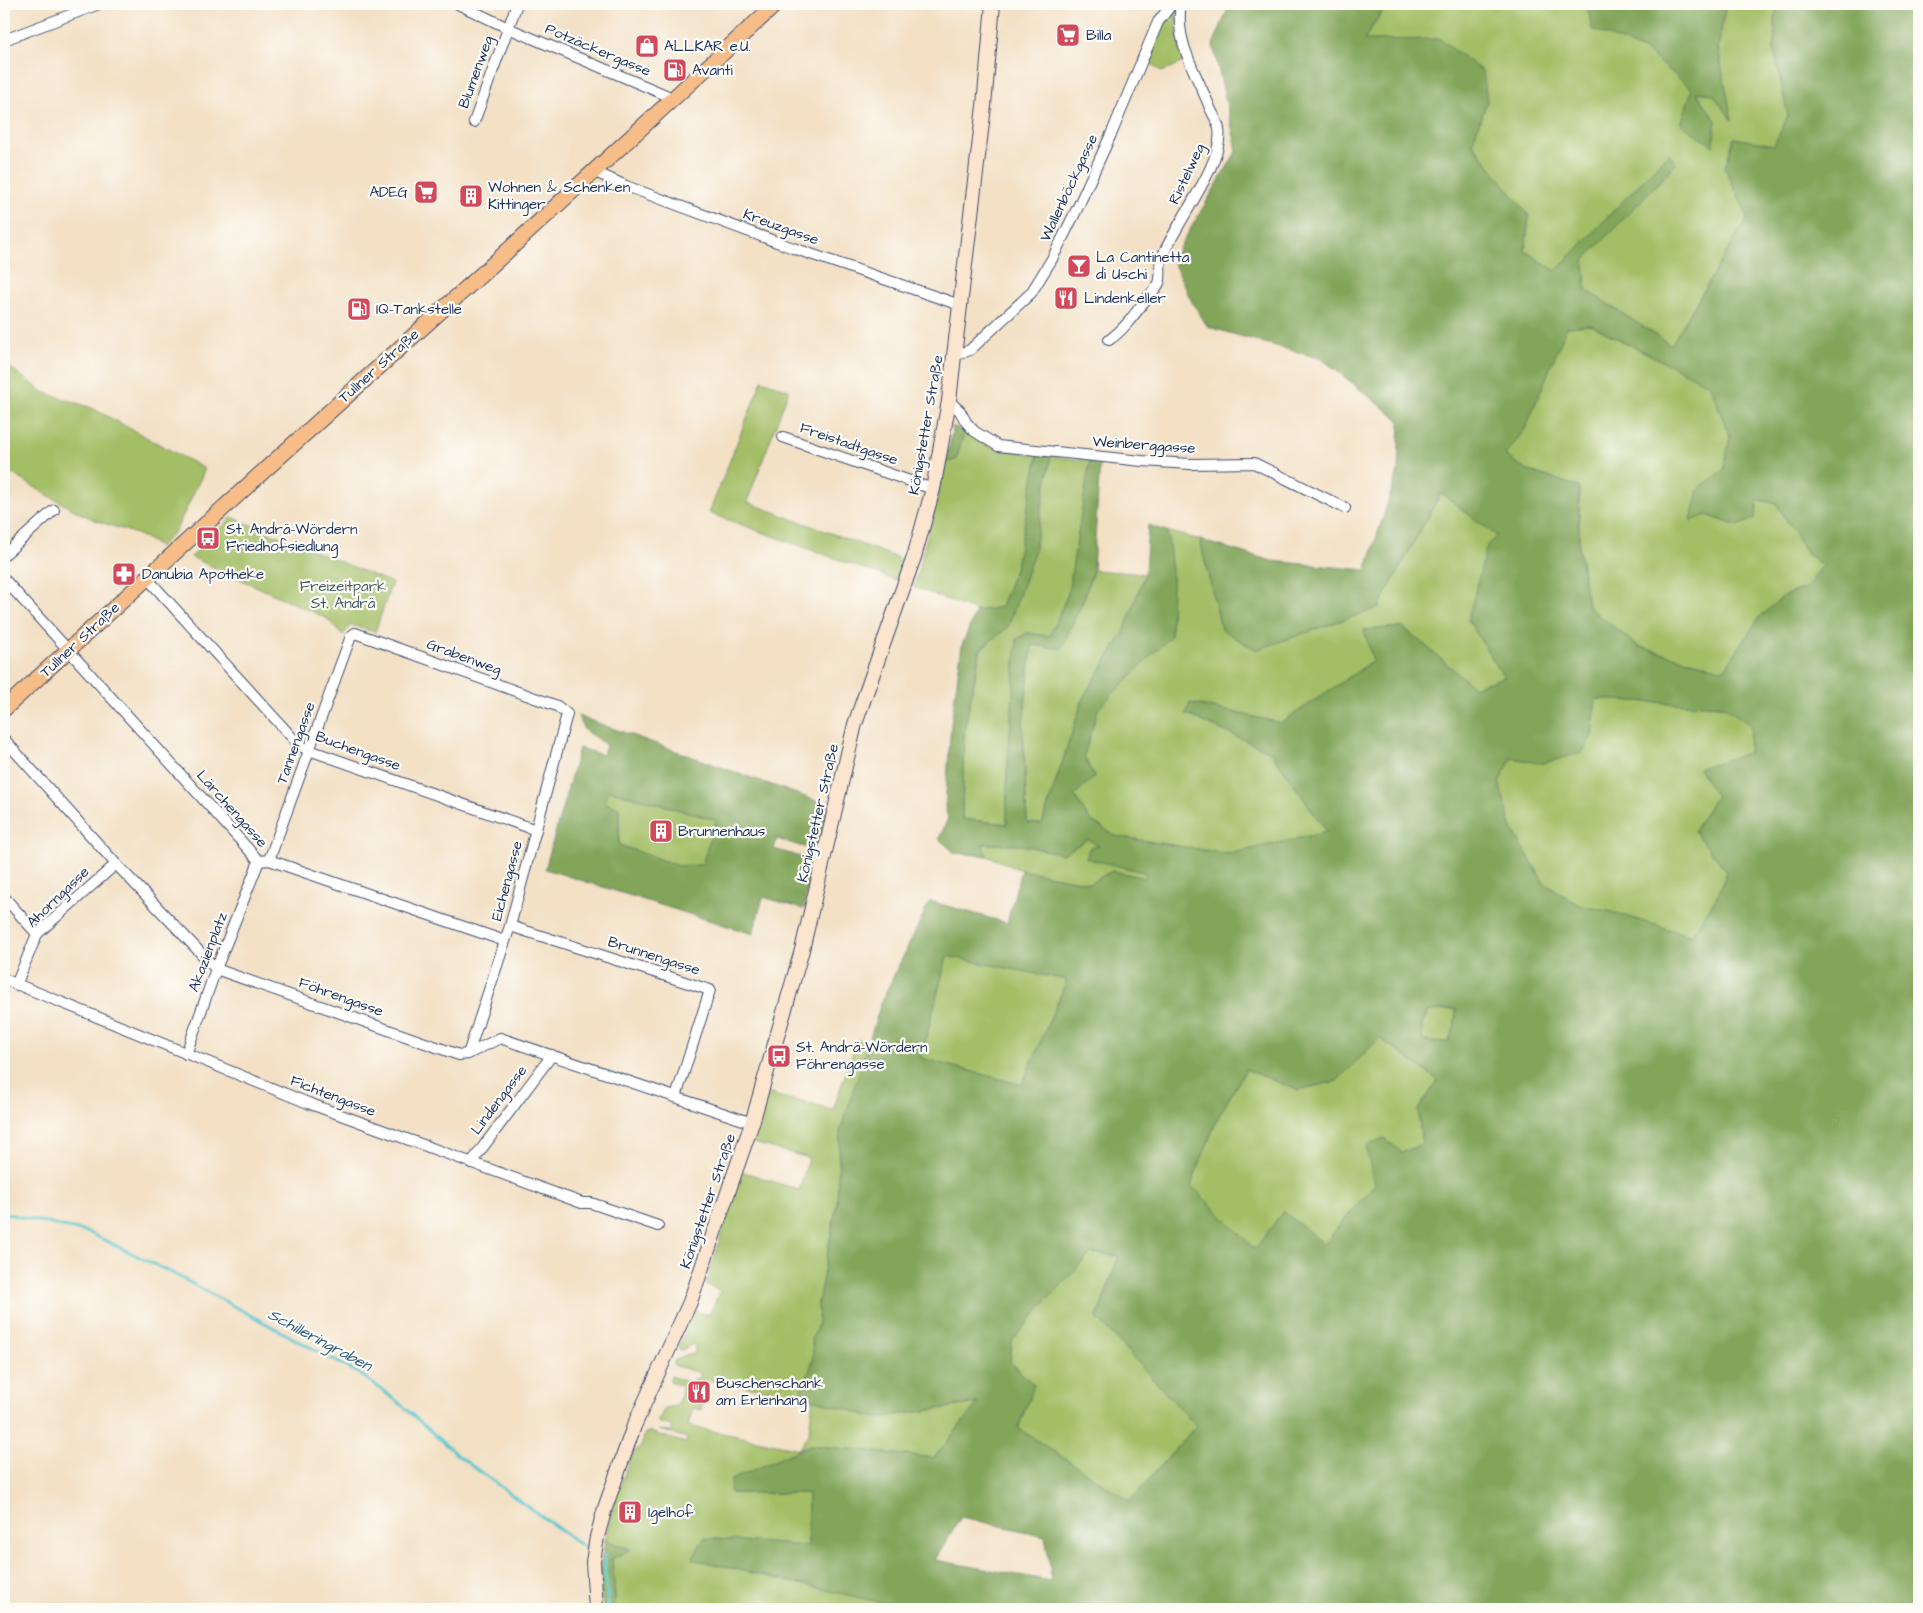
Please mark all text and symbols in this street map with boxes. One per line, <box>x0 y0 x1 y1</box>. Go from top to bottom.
street label: Potzäckergasse <box>542 18 654 83</box>
supermarket icon: Billa <box>1055 22 1081 48</box>
place label: Billa <box>1086 25 1112 46</box>
street label: Blumenweg <box>453 33 500 112</box>
shop icon: ALLKAR e.U. <box>634 33 660 59</box>
place label: ALLKAR e.U. <box>664 36 751 57</box>
fuel station icon: Avanti <box>662 57 688 83</box>
place label: Avanti <box>692 60 734 81</box>
street label: Wallenböckgasse <box>1035 131 1104 246</box>
street label: Ristelweg <box>1164 140 1211 208</box>
place label: Wohnen & Schenken Kittinger <box>488 177 631 216</box>
supermarket icon: ADEG <box>413 179 439 205</box>
place label: ADEG <box>369 182 409 203</box>
building icon: Wohnen & Schenken Kittinger <box>458 183 484 209</box>
street label: Kreuzgasse <box>740 204 822 251</box>
place label: La Cantinetta di Uschi <box>1096 247 1190 285</box>
bar icon: La Cantinetta di Uschi <box>1066 253 1092 279</box>
restaurant icon: Lindenkeller <box>1053 285 1079 311</box>
place label: Lindenkeller <box>1084 288 1166 309</box>
fuel station icon: IQ-Tankstelle <box>346 296 372 322</box>
place label: IQ-Tankstelle <box>376 299 462 320</box>
street label: Tullner Straße <box>334 324 424 408</box>
street label: Königstetter Straße <box>903 353 950 497</box>
street label: Freistadtgasse <box>797 417 901 472</box>
street label: Weinberggasse <box>1092 431 1196 460</box>
place label: St. Andrä-Wördern Friedhofsiedlung <box>226 519 358 558</box>
bus stop icon: St. Andrä-Wördern Friedhofsiedlung <box>195 525 221 551</box>
pharmacy icon: Danubia Apotheke <box>111 561 137 587</box>
place label: Danubia Apotheke <box>142 564 264 585</box>
park label: Freizeitpark St. Andrä <box>300 576 386 614</box>
street label: Tullner Straße <box>36 598 124 682</box>
street label: Grabenweg <box>423 634 505 681</box>
street label: Tannengasse <box>271 699 322 787</box>
street label: Buchengasse <box>312 726 404 777</box>
street label: Königstetter Straße <box>792 742 845 885</box>
street label: Lärchengasse <box>191 766 272 853</box>
building icon: Brunnenhaus <box>648 818 674 844</box>
place label: Brunnenhaus <box>678 821 766 842</box>
street label: Eichengasse <box>486 839 529 924</box>
street label: Ahorngasse <box>22 862 95 933</box>
street label: Akazienplatz <box>183 909 233 995</box>
street label: Brunnengasse <box>605 931 703 982</box>
street label: Föhrengasse <box>295 972 386 1023</box>
place label: St. Andrä-Wördern Föhrengasse <box>796 1037 928 1076</box>
bus stop icon: St. Andrä-Wördern Föhrengasse <box>766 1043 792 1069</box>
street label: Lindengasse <box>466 1061 533 1140</box>
street label: Fichtengasse <box>287 1070 379 1123</box>
street label: Königstetter Straße <box>675 1131 742 1272</box>
water label: Schilleringraben <box>264 1303 377 1378</box>
place label: Buschenschank am Erlenhang <box>716 1373 823 1412</box>
restaurant icon: Buschenschank am Erlenhang <box>686 1379 712 1405</box>
building icon: Igelhof <box>617 1499 643 1525</box>
place label: Igelhof <box>648 1502 693 1524</box>

